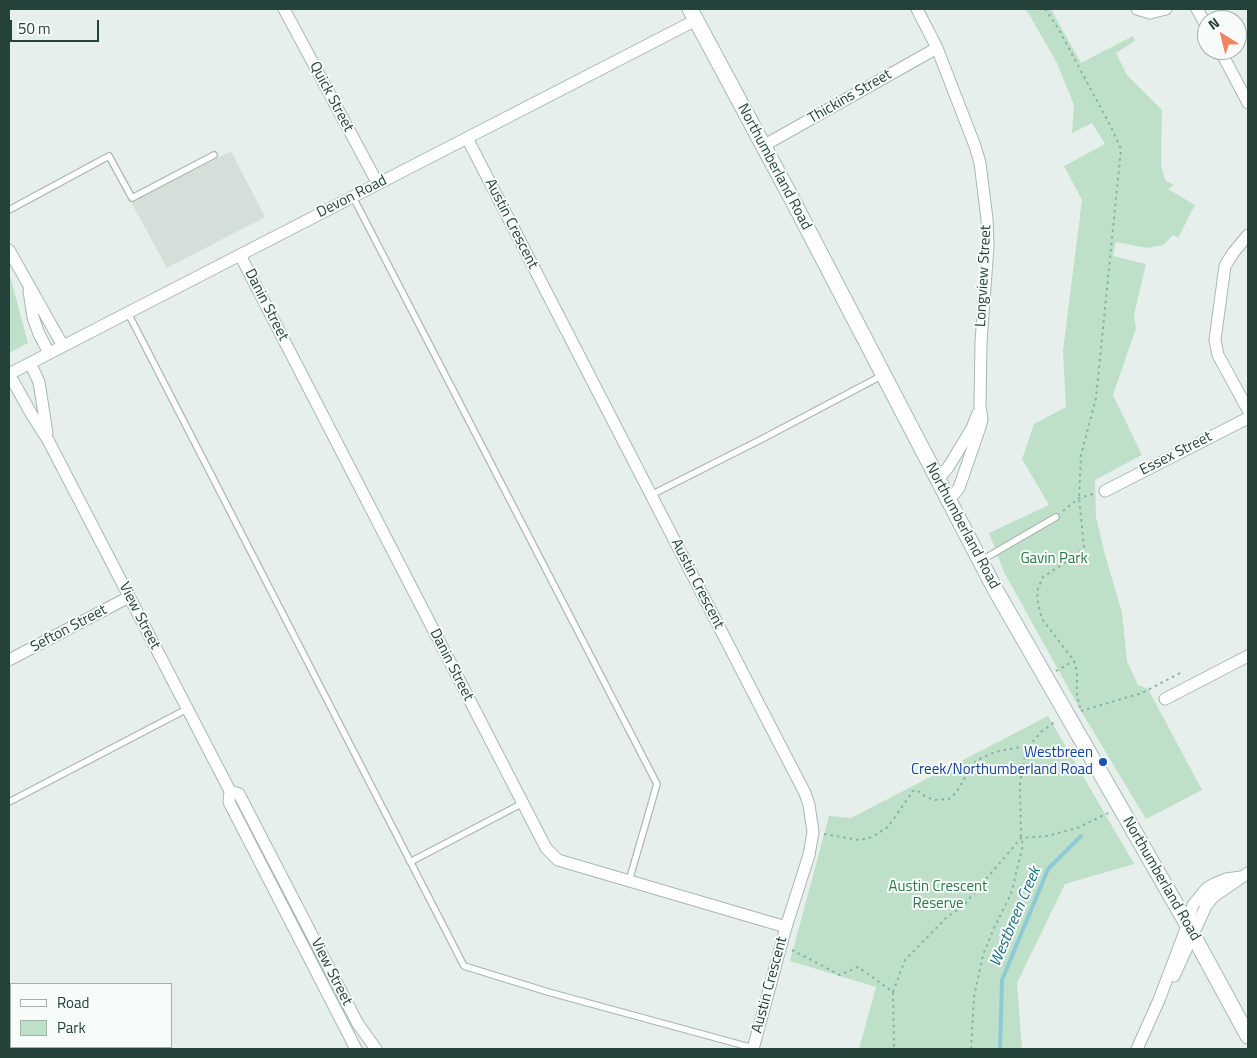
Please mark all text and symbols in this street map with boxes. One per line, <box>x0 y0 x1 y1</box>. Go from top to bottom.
scale bar <box>12 10 101 42</box>
north arrow <box>1197 10 1247 60</box>
text: N <box>1203 12 1224 35</box>
text: 50 m <box>18 17 51 40</box>
street label: Quick Street <box>305 59 357 135</box>
street label: Thickins Street <box>805 66 895 128</box>
street label: Northumberland Road <box>733 101 815 233</box>
street label: Devon Road <box>314 172 390 222</box>
street label: Austin Crescent <box>481 176 541 272</box>
street label: Longview Street <box>972 225 996 327</box>
street label: Danin Street <box>240 266 292 344</box>
street label: Essex Street <box>1137 428 1215 480</box>
street label: Northumberland Road <box>921 460 1003 592</box>
street label: Austin Crescent <box>667 536 727 632</box>
park label: Gavin Park <box>1020 550 1088 568</box>
street label: View Street <box>114 579 164 653</box>
street label: Sefton Street <box>28 601 110 657</box>
street label: Danin Street <box>425 626 477 704</box>
place label: Westbreen Creek/Northumberland Road <box>911 744 1093 779</box>
marker: Westbreen Creek/Northumberland Road <box>1097 756 1109 768</box>
street label: Northumberland Road <box>1118 814 1204 944</box>
water label: Westbreen Creek <box>986 864 1046 970</box>
park label: Austin Crescent Reserve <box>889 878 987 913</box>
street label: View Street <box>306 935 356 1009</box>
street label: Austin Crescent <box>749 935 791 1035</box>
legend <box>10 983 172 1048</box>
text: Road <box>57 991 89 1014</box>
text: Park <box>57 1016 86 1039</box>

